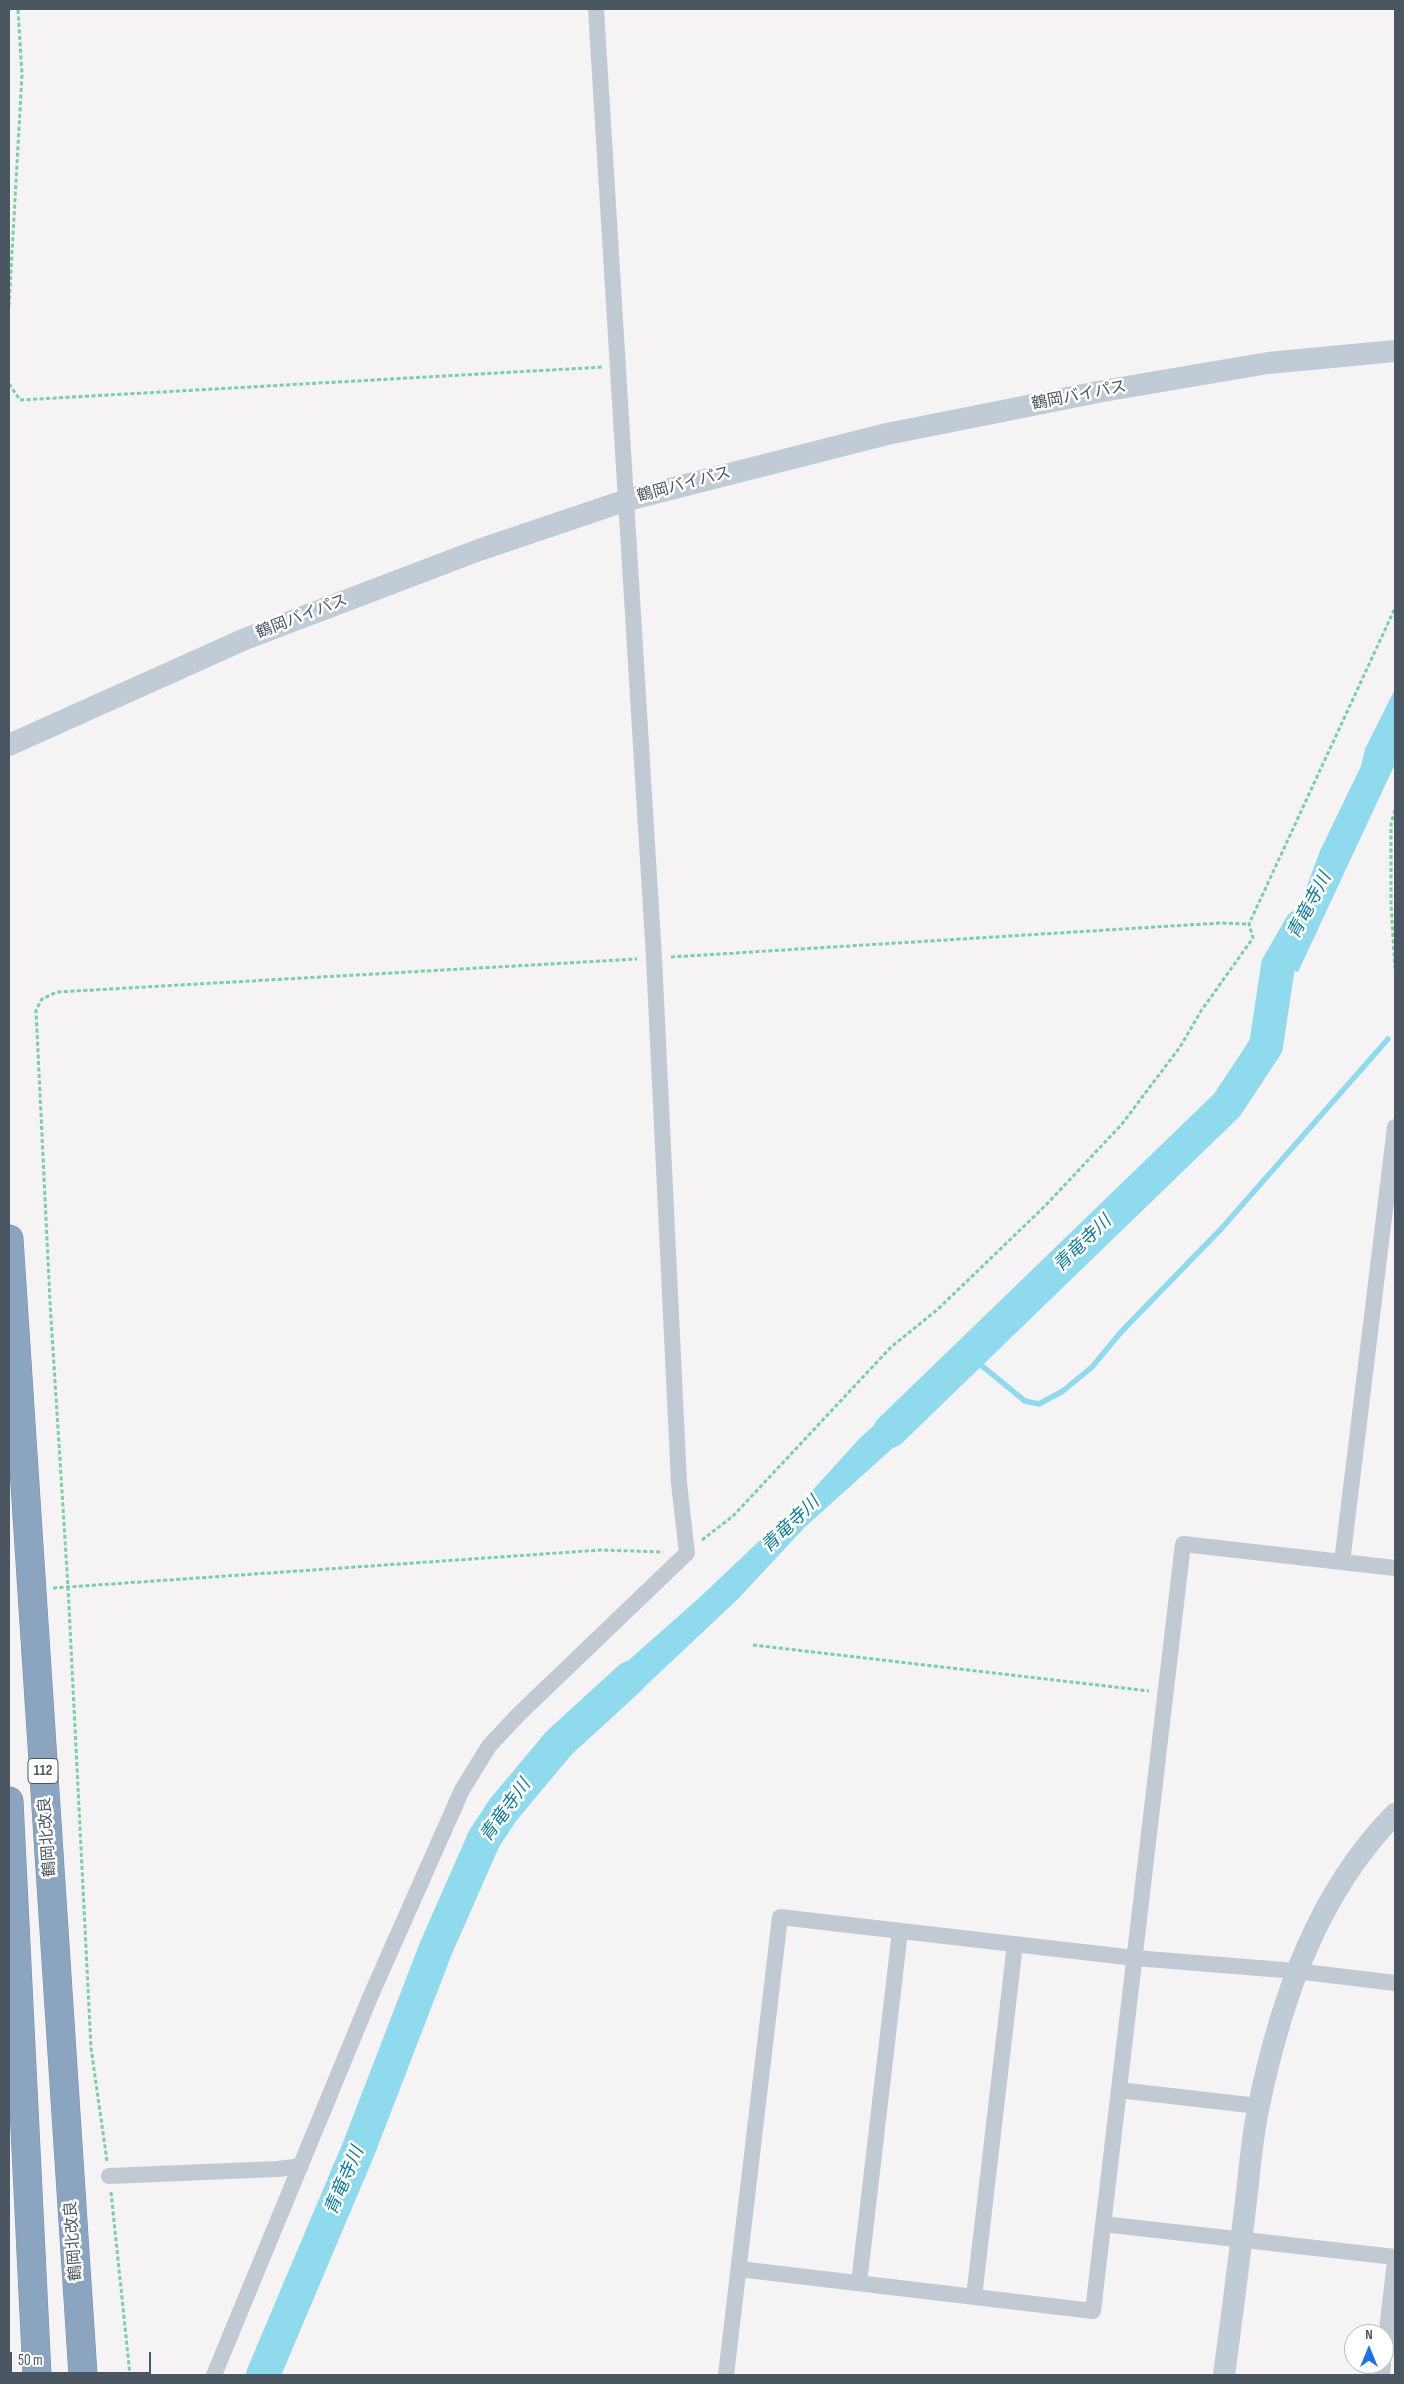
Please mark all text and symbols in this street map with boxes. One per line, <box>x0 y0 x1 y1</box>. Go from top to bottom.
street label: 鶴岡バイパス <box>1030 377 1128 415</box>
street label: 鶴岡バイパス <box>635 463 733 507</box>
street label: 鶴岡バイパス <box>254 591 350 643</box>
water label: 青竜寺川 <box>1284 869 1336 943</box>
water label: 青竜寺川 <box>1050 1211 1116 1277</box>
water label: 青竜寺川 <box>758 1492 824 1558</box>
road number: 112 <box>28 1758 58 1784</box>
water label: 青竜寺川 <box>476 1776 536 1846</box>
street label: 鶴岡北改良 <box>36 1796 60 1878</box>
water label: 青竜寺川 <box>321 2144 369 2218</box>
street label: 鶴岡北改良 <box>62 2200 86 2282</box>
north arrow <box>1344 2324 1394 2374</box>
text: N <box>1365 2326 1373 2343</box>
scale bar <box>12 2342 154 2374</box>
text: 50 m <box>18 2351 43 2370</box>

